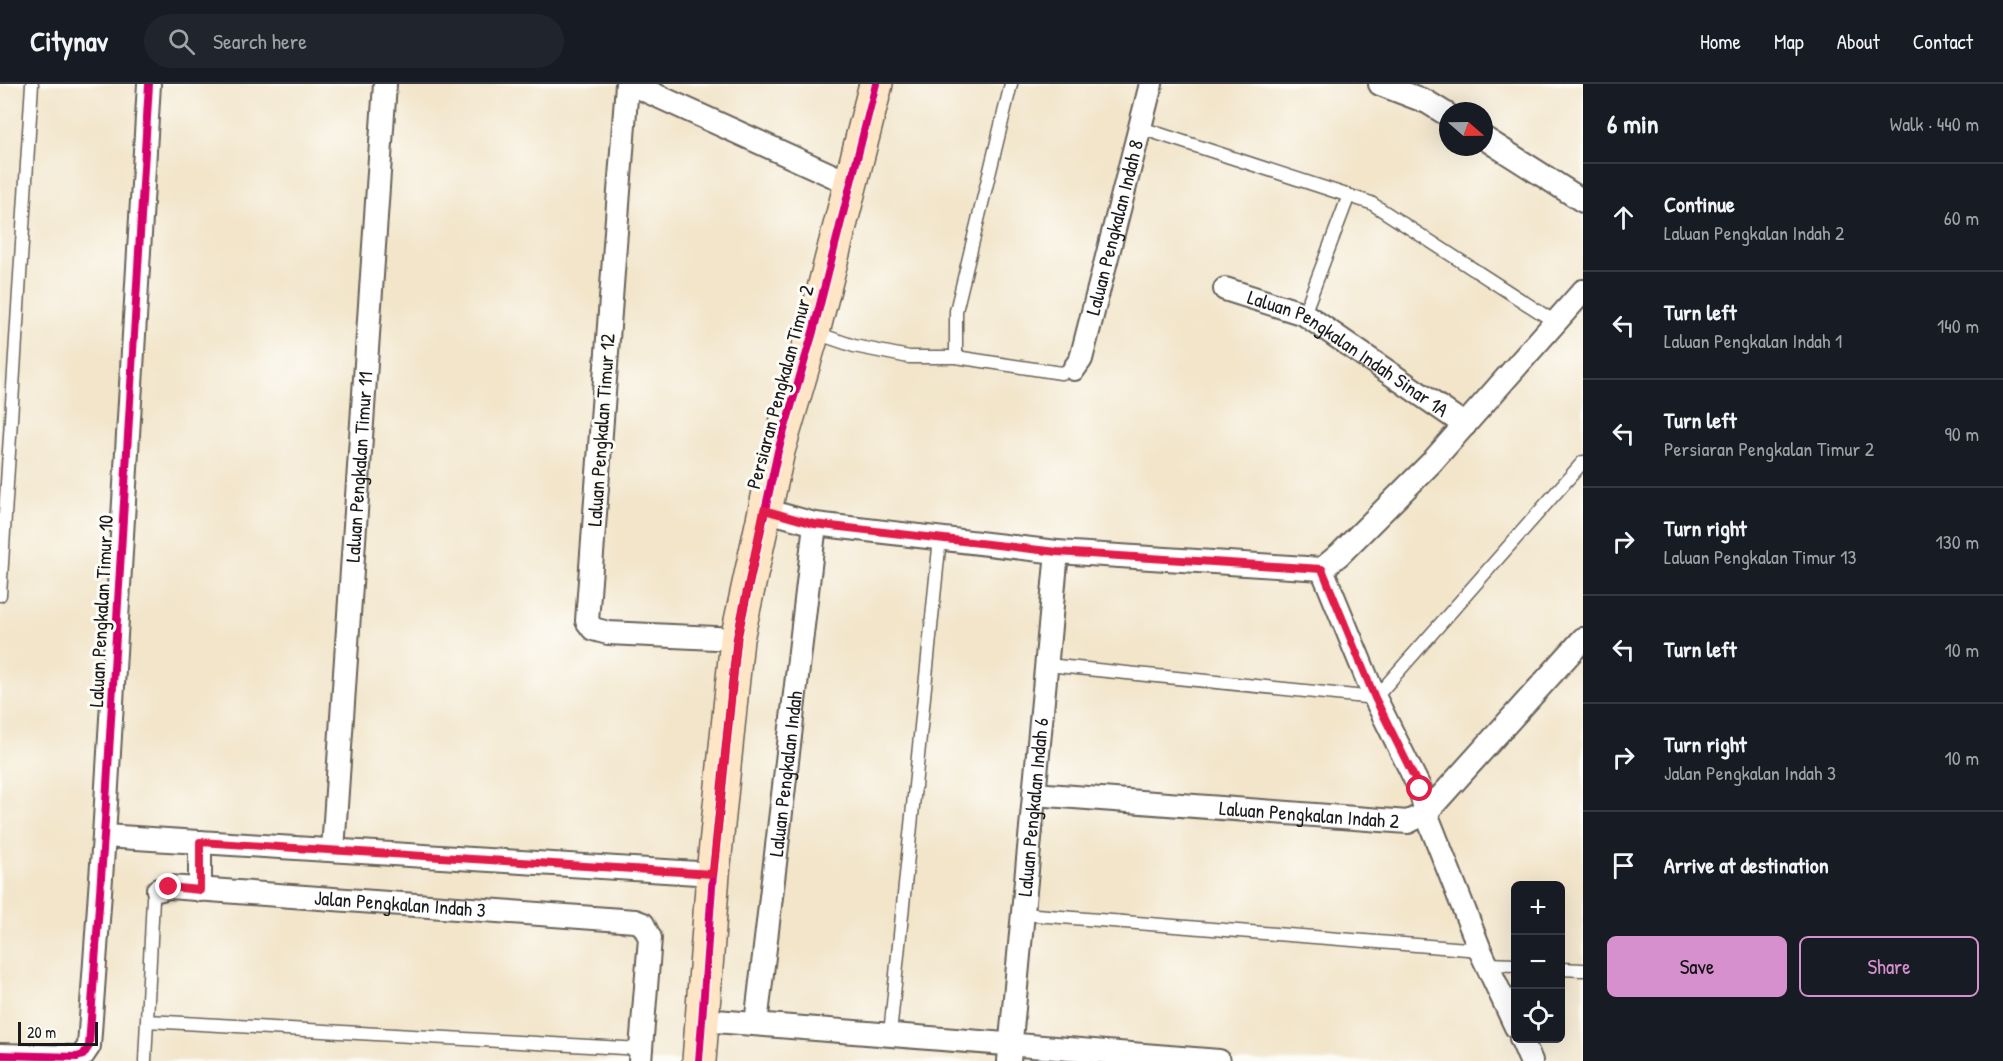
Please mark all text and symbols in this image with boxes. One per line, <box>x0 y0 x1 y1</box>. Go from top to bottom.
search box <box>144 14 564 68</box>
text: Citynav <box>30 22 108 60</box>
icon: search <box>165 25 198 58</box>
text: Search here <box>213 26 307 56</box>
text: Home <box>1700 27 1741 56</box>
text: Map <box>1774 27 1804 56</box>
text: About <box>1837 27 1880 56</box>
text: Contact <box>1913 27 1973 56</box>
north arrow <box>1439 102 1493 156</box>
text: 6 min <box>1607 106 1659 141</box>
text: Walk · 440 m <box>1890 110 1979 137</box>
street label: Laluan Pengkalan Indah 8 <box>1079 137 1149 318</box>
text: Continue <box>1664 189 1735 219</box>
icon: ahead <box>1607 201 1640 234</box>
text: 60 m <box>1944 204 1979 231</box>
text: Laluan Pengkalan Indah 2 <box>1664 219 1844 246</box>
street label: Persiaran Pengkalan Timur 2 <box>739 281 820 492</box>
street label: Laluan Pengkalan Indah Sinar 1A <box>1244 283 1454 423</box>
text: Turn left <box>1664 297 1737 327</box>
icon: left <box>1607 309 1640 342</box>
text: 140 m <box>1937 312 1979 339</box>
text: Laluan Pengkalan Indah 1 <box>1664 327 1842 354</box>
street label: Laluan Pengkalan Timur 12 <box>580 332 621 527</box>
street label: Laluan Pengkalan Timur 11 <box>339 371 378 563</box>
text: Turn left <box>1664 405 1737 435</box>
icon: left <box>1607 417 1640 450</box>
text: 90 m <box>1945 420 1979 447</box>
text: Persiaran Pengkalan Timur 2 <box>1664 435 1874 462</box>
text: Turn right <box>1664 513 1747 543</box>
street label: Laluan Pengkalan Timur 10 <box>82 514 119 708</box>
icon: right <box>1607 525 1640 558</box>
text: 130 m <box>1936 528 1979 555</box>
text: Laluan Pengkalan Timur 13 <box>1664 543 1857 570</box>
icon: left <box>1607 633 1640 666</box>
text: Turn left <box>1664 634 1737 664</box>
text: 10 m <box>1945 636 1979 663</box>
street label: Laluan Pengkalan Indah <box>762 689 808 858</box>
street label: Laluan Pengkalan Indah 6 <box>1011 717 1054 897</box>
text: Turn right <box>1664 729 1747 759</box>
icon: right <box>1607 741 1640 774</box>
text: 10 m <box>1945 744 1979 771</box>
text: Jalan Pengkalan Indah 3 <box>1664 759 1836 786</box>
route start <box>1406 775 1432 801</box>
street label: Laluan Pengkalan Indah 2 <box>1218 794 1401 834</box>
icon: arrive <box>1607 849 1640 882</box>
text: Arrive at destination <box>1664 850 1829 880</box>
route end <box>155 873 181 899</box>
map controls <box>1511 881 1565 1043</box>
button: + <box>1511 881 1565 935</box>
street label: Jalan Pengkalan Indah 3 <box>313 884 487 923</box>
button: − <box>1511 935 1565 989</box>
button: Save <box>1607 936 1787 997</box>
button: Share <box>1799 936 1979 997</box>
button: locate <box>1511 989 1565 1043</box>
scale bar <box>18 1019 98 1046</box>
text: 20 m <box>27 1021 56 1043</box>

